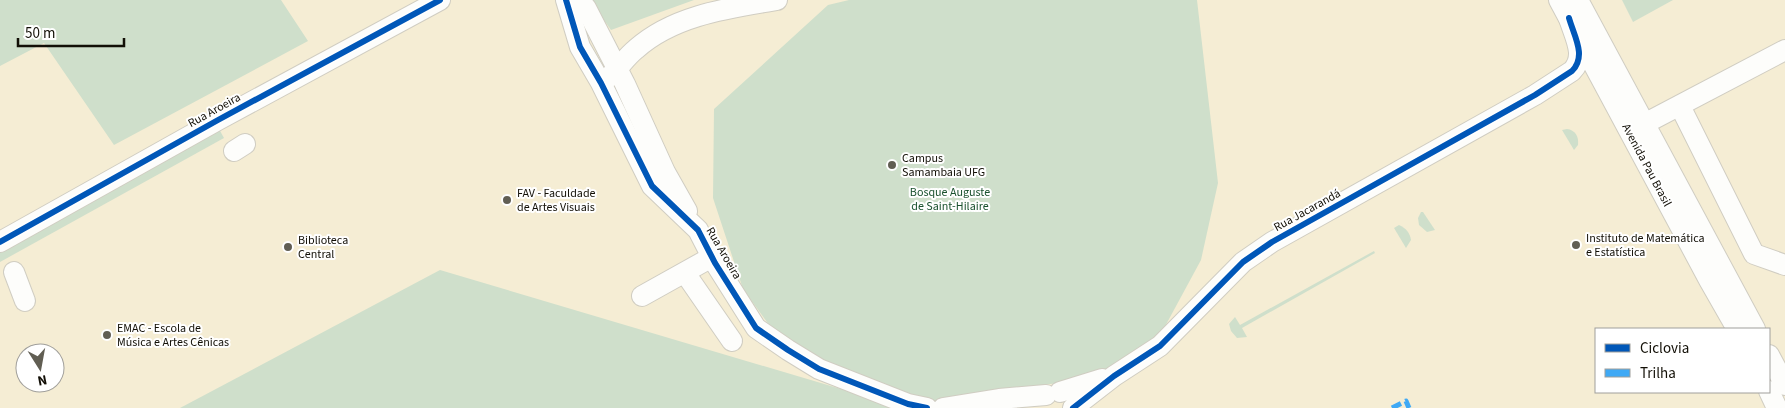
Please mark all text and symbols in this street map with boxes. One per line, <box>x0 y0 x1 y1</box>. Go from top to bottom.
scale bar <box>18 15 124 47</box>
text: 50 m <box>25 23 55 44</box>
street label: Rua Aroeira <box>185 89 244 132</box>
street label: Avenida Pau Brasil <box>1617 121 1676 210</box>
place label: Campus Samambaia UFG <box>902 150 985 181</box>
marker: Campus Samambaia UFG <box>886 159 898 171</box>
park label: Bosque Auguste de Saint-Hilaire <box>910 184 990 215</box>
place label: FAV - Faculdade de Artes Visuais <box>517 185 596 216</box>
street label: Rua Jacarandá <box>1271 185 1344 236</box>
marker: FAV - Faculdade de Artes Visuais <box>501 194 513 206</box>
street label: Rua Aroeira <box>702 224 745 282</box>
place label: Instituto de Matemática e Estatística <box>1586 230 1705 261</box>
place label: Biblioteca Central <box>298 232 348 263</box>
marker: Instituto de Matemática e Estatística <box>1570 239 1582 251</box>
marker: Biblioteca Central <box>282 241 294 253</box>
place label: EMAC - Escola de Música e Artes Cênicas <box>117 320 229 351</box>
legend <box>1595 328 1770 393</box>
marker: EMAC - Escola de Música e Artes Cênicas <box>101 329 113 341</box>
text: Ciclovia <box>1640 338 1689 359</box>
north arrow <box>15 343 65 393</box>
text: Trilha <box>1640 363 1676 384</box>
text: N <box>36 369 49 390</box>

